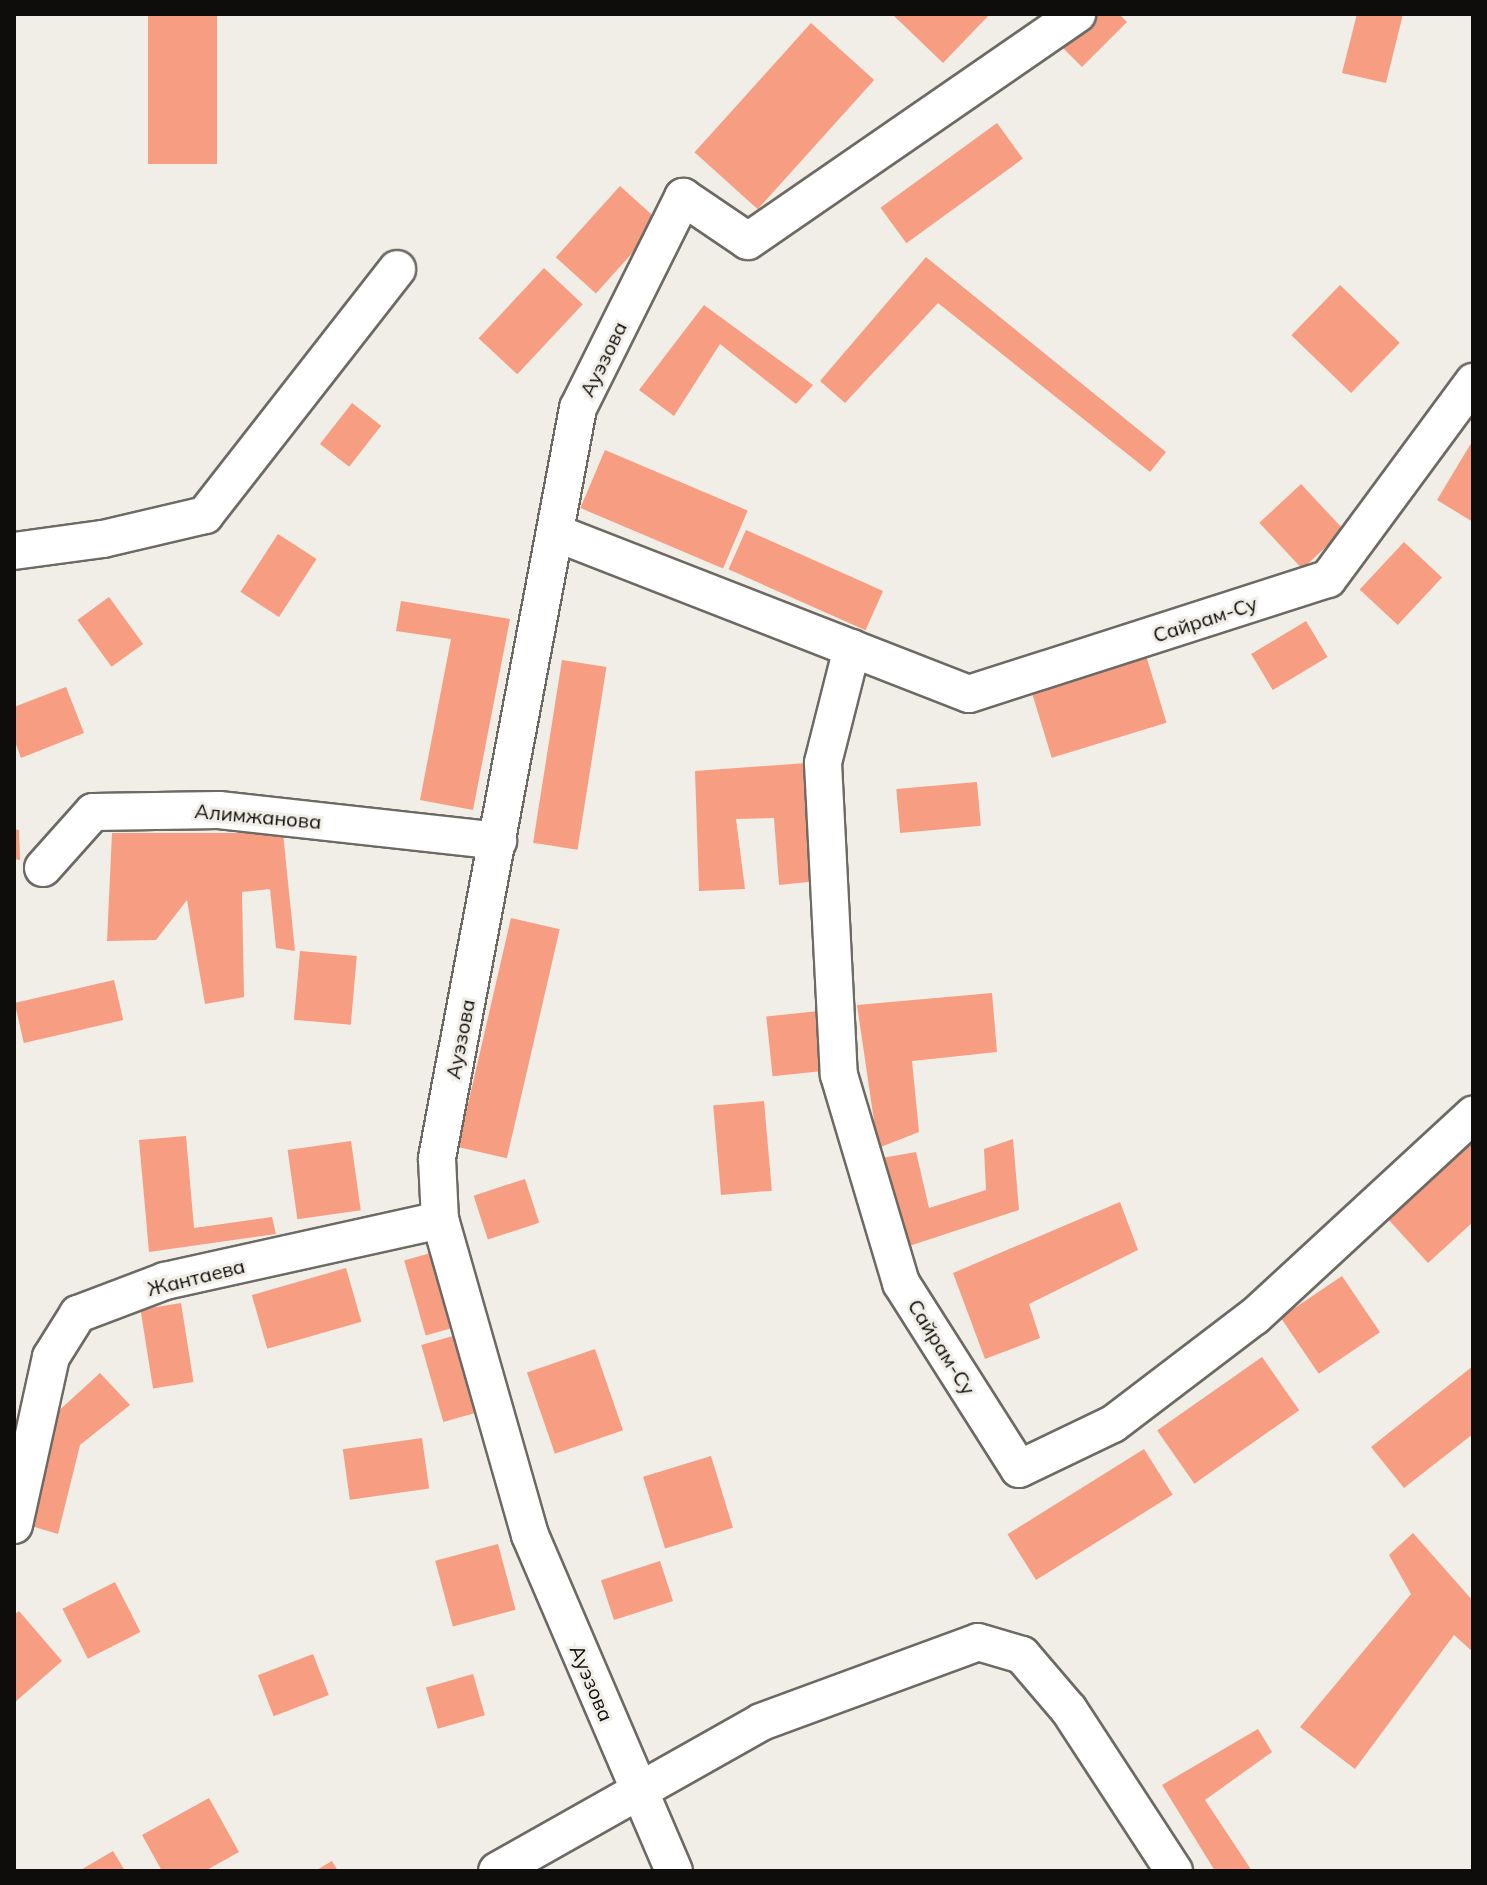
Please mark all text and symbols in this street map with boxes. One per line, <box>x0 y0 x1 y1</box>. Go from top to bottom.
street label: Ауэзова <box>575 318 631 400</box>
street label: Сайрам-Су <box>1150 591 1260 647</box>
street label: Алимжанова <box>194 799 322 833</box>
street label: Ауэзова <box>441 997 479 1081</box>
street label: Жантаева <box>145 1253 247 1301</box>
street label: Сайрам-Су <box>903 1295 981 1399</box>
street label: Ауэзова <box>565 1641 619 1725</box>

